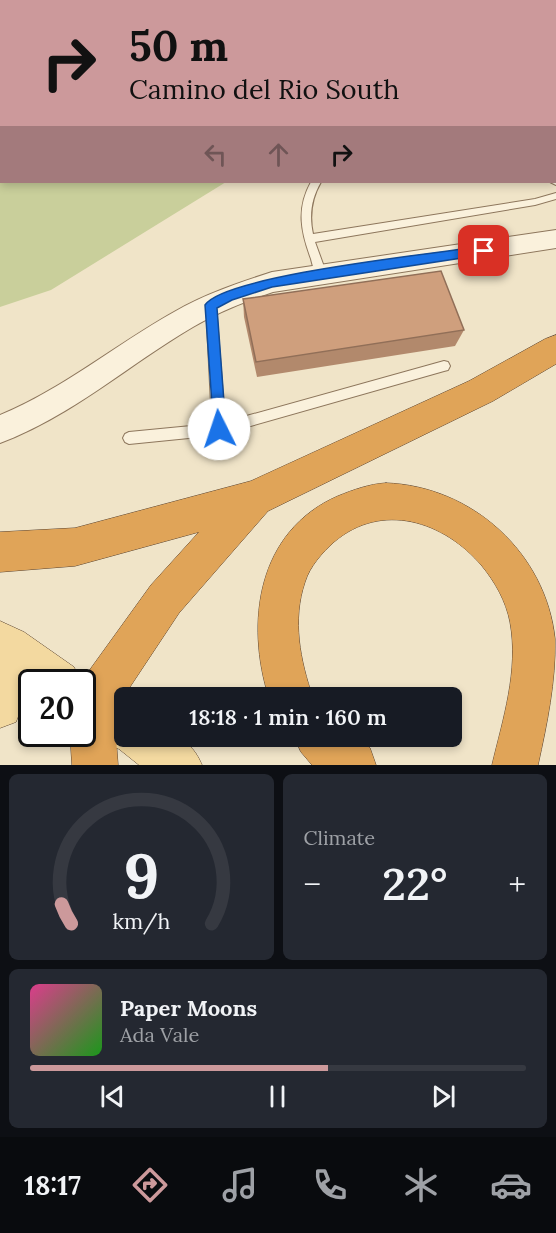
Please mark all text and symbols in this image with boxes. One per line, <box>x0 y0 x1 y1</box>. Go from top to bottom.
text: 50 m <box>129 19 228 73</box>
icon: right <box>30 24 108 102</box>
text: Camino del Rio South <box>129 72 399 106</box>
icon: left <box>199 138 232 171</box>
icon: ahead <box>262 138 295 171</box>
icon: right <box>325 138 358 171</box>
pin <box>458 225 509 276</box>
icon: arrive <box>467 234 500 267</box>
position arrow <box>187 397 251 461</box>
speed limit sign: 20 <box>18 669 96 747</box>
text: 18:18 · 1 min · 160 m <box>189 703 387 731</box>
text: Climate <box>304 825 375 850</box>
text: 9 <box>123 835 159 915</box>
text: 22° <box>382 855 448 912</box>
text: − <box>304 863 321 905</box>
text: + <box>509 863 526 905</box>
text: km/h <box>112 907 170 935</box>
text: Paper Moons <box>120 994 257 1022</box>
text: Ada Vale <box>120 1022 199 1047</box>
icon: previous <box>96 1080 129 1113</box>
icon: pause <box>261 1080 294 1113</box>
icon: next <box>427 1080 460 1113</box>
icon: directions <box>129 1164 171 1206</box>
icon: music <box>219 1164 261 1206</box>
icon: phone <box>309 1164 351 1206</box>
icon: climate <box>400 1164 442 1206</box>
icon: car <box>490 1164 532 1206</box>
text: 18:17 <box>24 1168 81 1202</box>

